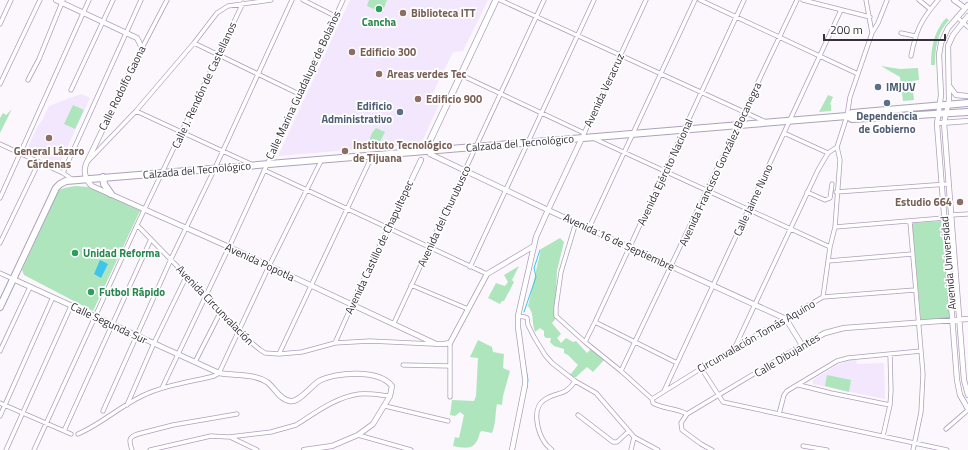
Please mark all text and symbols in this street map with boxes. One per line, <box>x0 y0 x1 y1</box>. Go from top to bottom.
marker: Cancha <box>374 4 384 14</box>
place label: Biblioteca ITT <box>411 5 476 21</box>
street label: Calle Marina Guadalupe de Bolaños <box>261 8 345 162</box>
marker: Biblioteca ITT <box>398 8 408 18</box>
place label: Cancha <box>362 14 397 30</box>
scale bar <box>824 16 945 42</box>
street label: Calle J. Rendón de Castellanos <box>168 19 240 151</box>
text: 200 m <box>830 20 863 39</box>
street label: Calle Rodolfo Gaona <box>95 42 150 133</box>
place label: Edificio 300 <box>360 44 416 60</box>
marker: Edificio 300 <box>347 47 357 57</box>
street label: Avenida Veracruz <box>580 51 628 129</box>
place label: Areas verdes Tec <box>387 66 467 82</box>
marker: Areas verdes Tec <box>374 69 384 79</box>
street label: Avenida Francisco González Bocanegra <box>675 79 765 249</box>
place label: IMJUV <box>886 79 916 95</box>
marker: IMJUV <box>873 82 883 92</box>
place label: Edificio 900 <box>426 91 482 107</box>
marker: Edificio 900 <box>413 94 423 104</box>
place label: Edificio Administrativo <box>321 98 392 127</box>
marker: Dependencia de Gobierno <box>882 98 892 108</box>
marker: Edificio Administrativo <box>395 107 405 117</box>
place label: Dependencia de Gobierno <box>856 108 918 137</box>
street label: Avenida Ejército Nacional <box>633 116 697 228</box>
street label: Calzada del Tecnológico <box>465 130 575 156</box>
marker: General Lázaro Cárdenas <box>44 133 54 143</box>
place label: Instituto Tecnológico de Tijuana <box>353 137 452 166</box>
place label: General Lázaro Cárdenas <box>14 143 84 172</box>
marker: Instituto Tecnológico de Tijuana <box>340 146 350 156</box>
street label: Calzada del Tecnológico <box>142 157 252 183</box>
street label: Calle Jaime Nuno <box>729 161 777 239</box>
street label: Avenida del Churubusco <box>413 163 475 269</box>
street label: Avenida Castillo de Chapultepec <box>341 177 417 317</box>
place label: Estudio 664 <box>895 194 952 210</box>
marker: Estudio 664 <box>955 197 965 207</box>
street label: Avenida 16 de Septiembre <box>561 209 678 275</box>
street label: Avenida Universidad <box>936 215 960 310</box>
street label: Avenida Popotla <box>223 239 298 285</box>
place label: Unidad Reforma <box>83 245 161 261</box>
marker: Unidad Reforma <box>70 248 80 258</box>
street label: Avenida Circunvalación <box>173 262 257 349</box>
place label: Futbol Rápido <box>99 284 165 300</box>
marker: Futbol Rápido <box>86 287 96 297</box>
street label: Circunvalación Tomás Aquino <box>694 296 818 376</box>
street label: Calle Segunda Sur <box>68 298 150 348</box>
street label: Calle Dibujantes <box>751 329 823 381</box>

